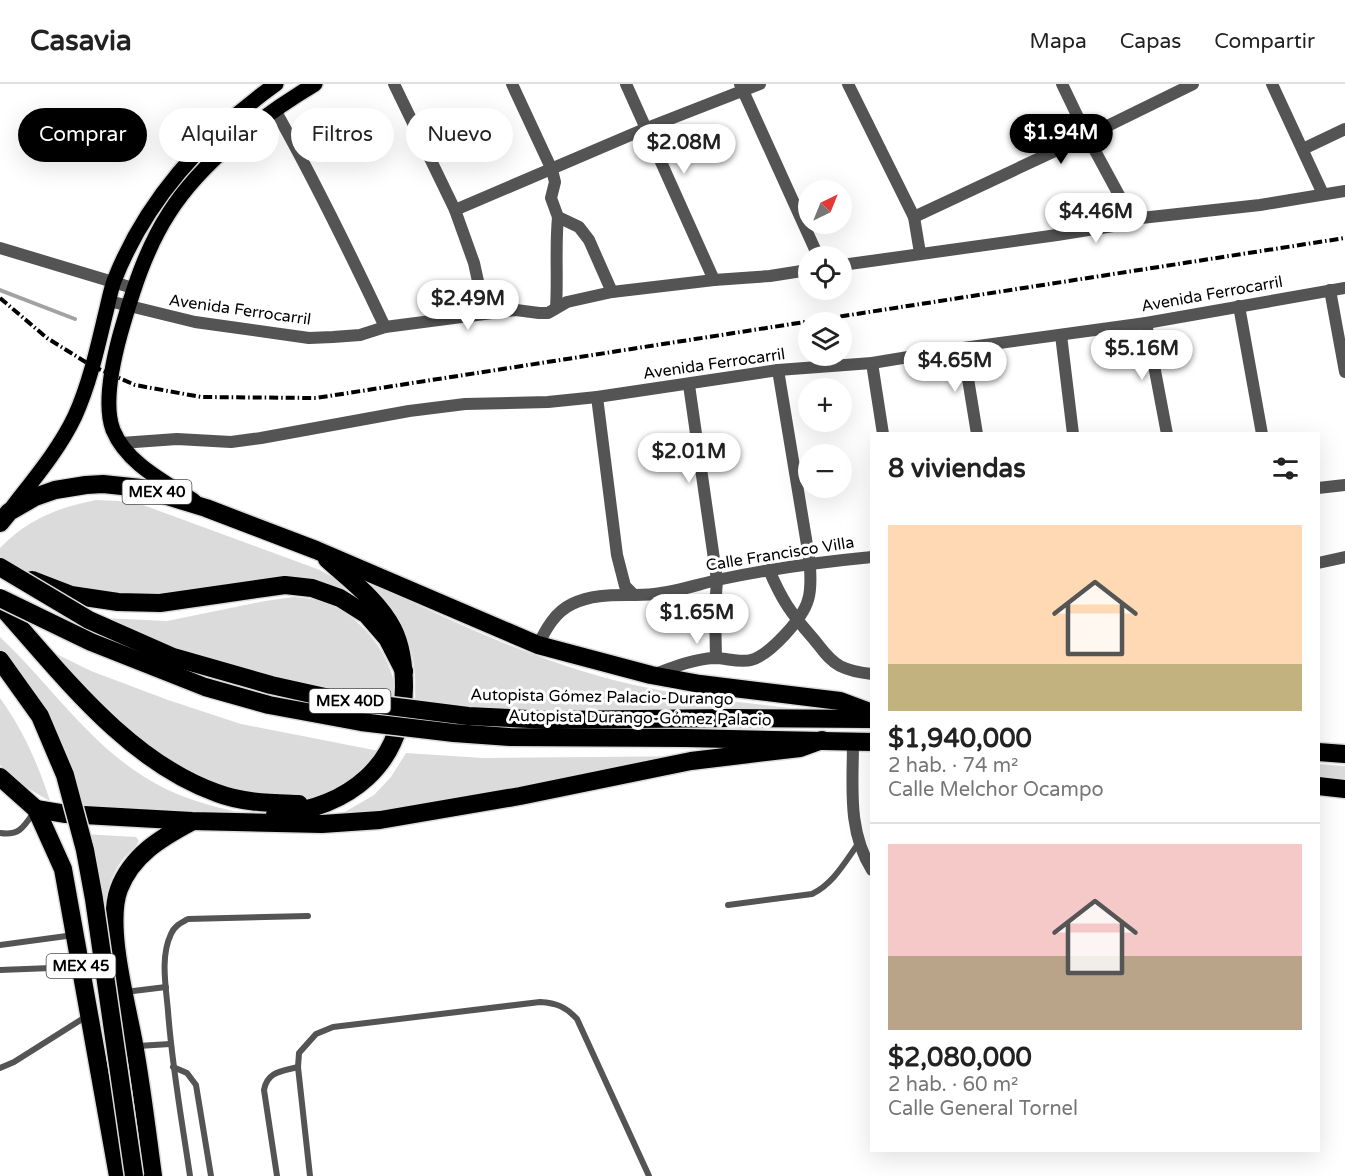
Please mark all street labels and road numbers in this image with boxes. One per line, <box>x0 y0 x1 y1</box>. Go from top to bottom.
street label: Avenida Ferrocarril <box>1140 272 1284 316</box>
street label: Avenida Ferrocarril <box>168 290 312 330</box>
street label: Avenida Ferrocarril <box>642 344 786 384</box>
road number: MEX 40 <box>122 480 192 504</box>
street label: Calle Francisco Villa <box>704 532 856 576</box>
street label: Autopista Gómez Palacio-Durango <box>470 685 734 709</box>
road number: MEX 40D <box>310 689 391 713</box>
street label: Autopista Durango-Gómez Palacio <box>508 706 772 730</box>
road number: MEX 45 <box>46 954 116 978</box>

